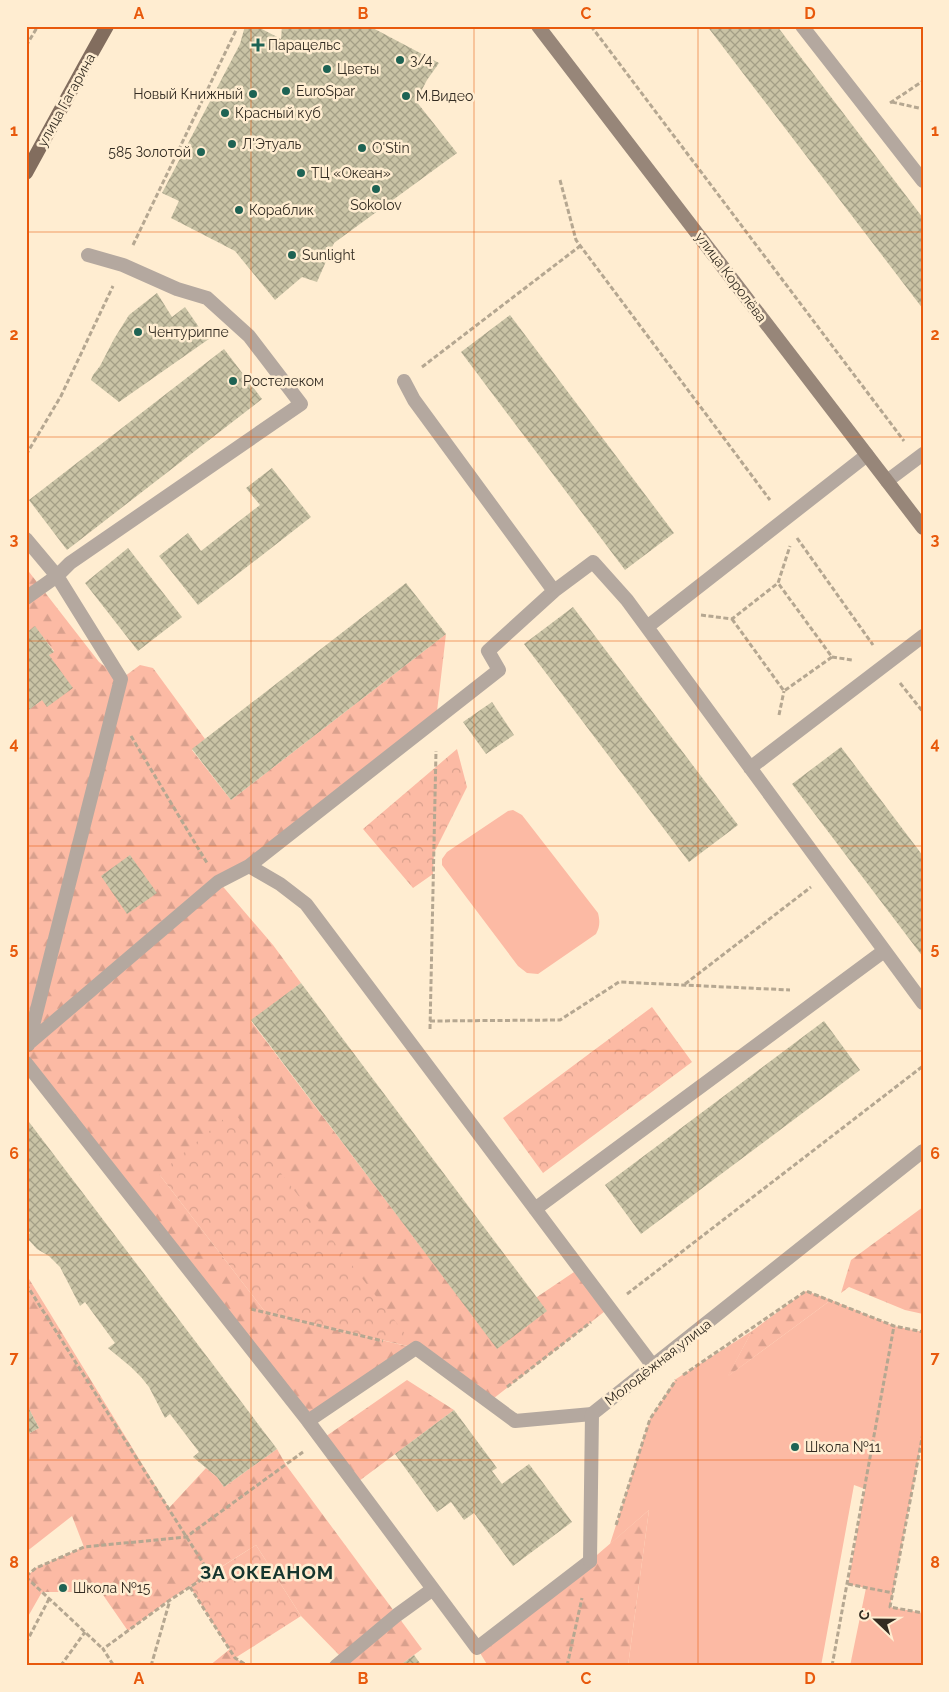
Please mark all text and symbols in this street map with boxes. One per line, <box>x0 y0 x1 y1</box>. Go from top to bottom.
text: A <box>134 4 145 23</box>
text: B <box>358 4 369 23</box>
text: C <box>581 4 592 23</box>
text: D <box>804 4 816 23</box>
place label: Парацельс <box>268 37 341 53</box>
marker: Парацельс <box>252 39 264 51</box>
street label: улица Гагарина <box>34 51 98 149</box>
place label: 3/4 <box>410 52 433 68</box>
marker: 3/4 <box>394 54 406 66</box>
place label: Цветы <box>337 61 379 77</box>
marker: Цветы <box>321 63 333 75</box>
place label: EuroSpar <box>296 83 355 99</box>
marker: EuroSpar <box>280 85 292 97</box>
place label: Новый Книжный <box>133 86 243 102</box>
marker: Новый Книжный <box>247 88 259 100</box>
place label: М.Видео <box>416 88 473 104</box>
marker: М.Видео <box>400 90 412 102</box>
place label: Красный куб <box>235 105 321 121</box>
marker: Красный куб <box>219 107 231 119</box>
text: 1 <box>10 121 18 140</box>
text: 1 <box>931 121 939 140</box>
place label: Л'Этуаль <box>242 136 302 152</box>
marker: Л'Этуаль <box>226 138 238 150</box>
place label: O'Stin <box>372 140 410 156</box>
marker: O'Stin <box>356 142 368 154</box>
place label: 585 Золотой <box>108 144 191 160</box>
marker: 585 Золотой <box>195 146 207 158</box>
place label: ТЦ «Океан» <box>311 165 391 181</box>
marker: ТЦ «Океан» <box>295 167 307 179</box>
marker: Sokolov <box>370 183 382 195</box>
place label: Sokolov <box>350 197 402 213</box>
place label: Кораблик <box>249 202 314 218</box>
marker: Кораблик <box>233 204 245 216</box>
street label: улица Королёва <box>692 229 770 325</box>
place label: Sunlight <box>302 247 356 263</box>
marker: Sunlight <box>286 249 298 261</box>
place label: Чентуриппе <box>148 324 229 340</box>
text: 2 <box>9 325 19 344</box>
text: 2 <box>930 325 940 344</box>
marker: Чентуриппе <box>132 326 144 338</box>
place label: Ростелеком <box>243 373 324 389</box>
marker: Ростелеком <box>227 375 239 387</box>
text: 3 <box>10 530 19 549</box>
text: 3 <box>931 530 940 549</box>
text: 4 <box>9 734 19 753</box>
text: 4 <box>930 734 940 753</box>
text: 5 <box>10 939 19 958</box>
text: 5 <box>931 939 940 958</box>
text: 6 <box>9 1144 19 1163</box>
text: 6 <box>930 1144 940 1163</box>
street label: Молодёжная улица <box>602 1316 714 1408</box>
text: 7 <box>10 1348 19 1367</box>
text: 7 <box>931 1348 940 1367</box>
place label: Школа №11 <box>805 1439 881 1455</box>
marker: Школа №11 <box>789 1441 801 1453</box>
text: 8 <box>9 1553 19 1572</box>
text: 8 <box>930 1553 940 1572</box>
district label: ЗА ОКЕАНОМ <box>200 1561 334 1583</box>
place label: Школа №15 <box>73 1580 151 1596</box>
marker: Школа №15 <box>57 1582 69 1594</box>
north arrow <box>852 1594 902 1644</box>
text: С <box>855 1607 873 1623</box>
text: A <box>134 1669 145 1688</box>
text: B <box>358 1669 369 1688</box>
text: C <box>581 1669 592 1688</box>
text: D <box>804 1669 816 1688</box>

